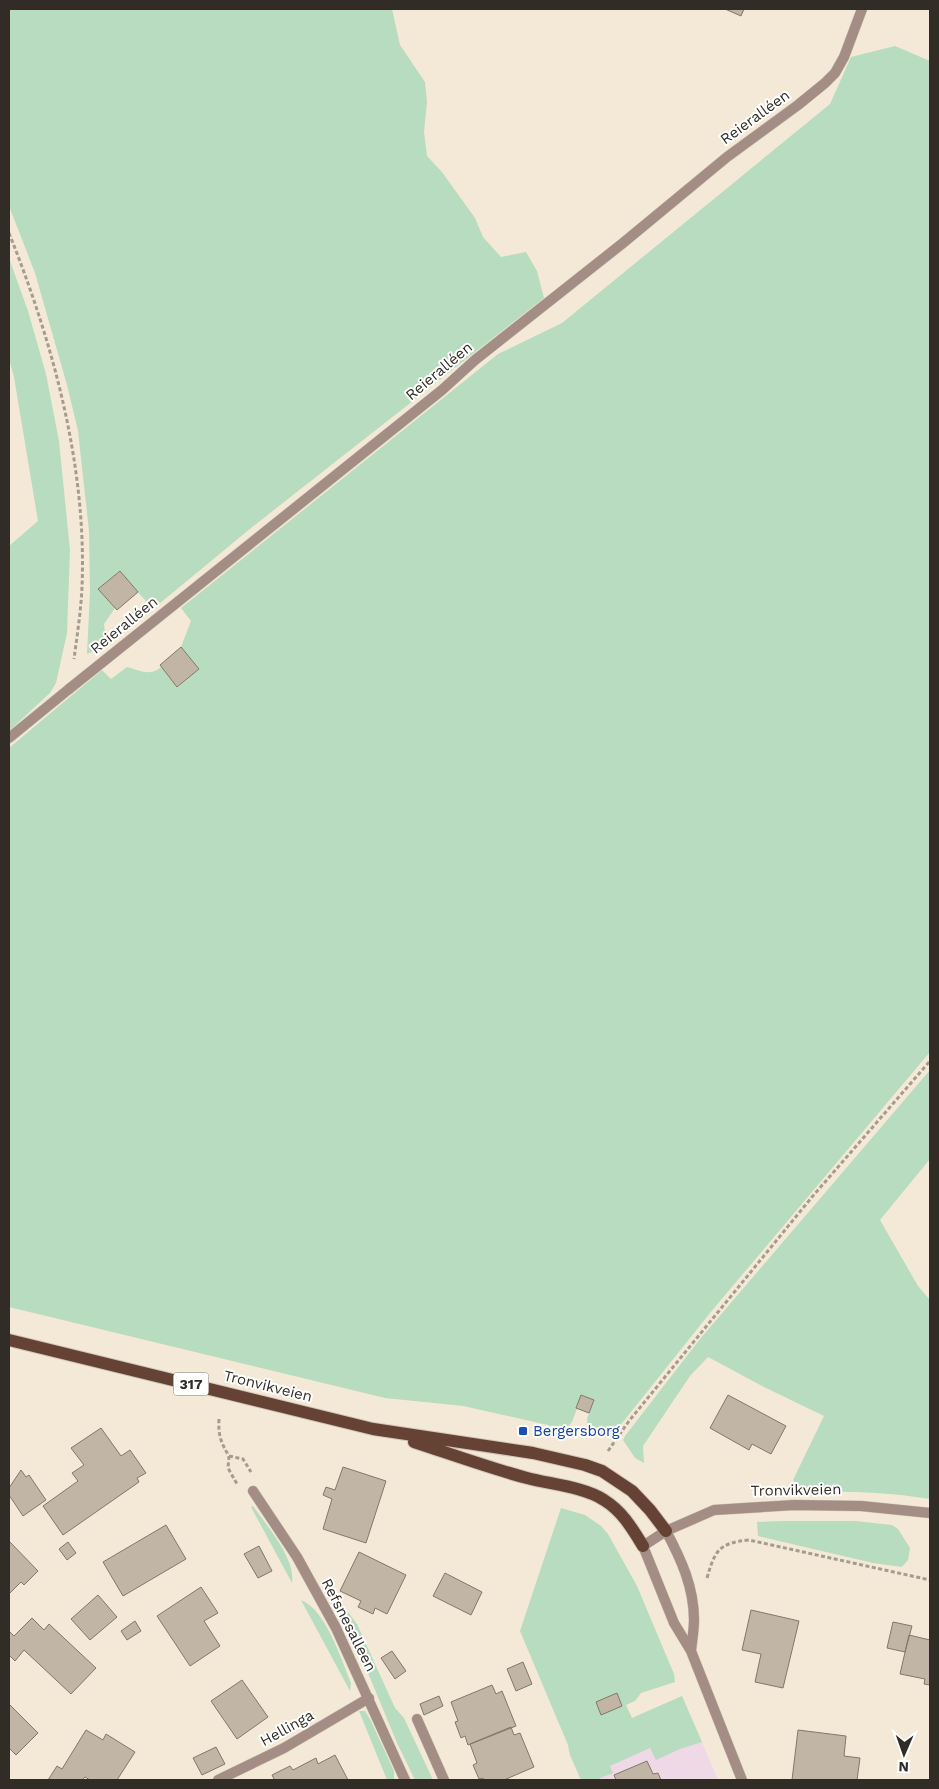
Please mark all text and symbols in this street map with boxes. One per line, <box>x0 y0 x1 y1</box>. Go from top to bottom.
street label: Reieralléen <box>717 86 793 148</box>
street label: Reieralléen <box>402 338 476 404</box>
street label: Reieralléen <box>87 592 161 658</box>
street label: Tronvikveien <box>222 1366 314 1406</box>
road number: 317 <box>174 1372 208 1396</box>
place label: Bergersborg <box>533 1422 620 1440</box>
marker: Bergersborg <box>517 1425 529 1437</box>
street label: Tronvikveien <box>751 1480 841 1500</box>
street label: Refsnesalleen <box>318 1575 380 1675</box>
street label: Hellinga <box>257 1706 317 1750</box>
north arrow <box>879 1729 929 1779</box>
text: N <box>898 1759 909 1775</box>

